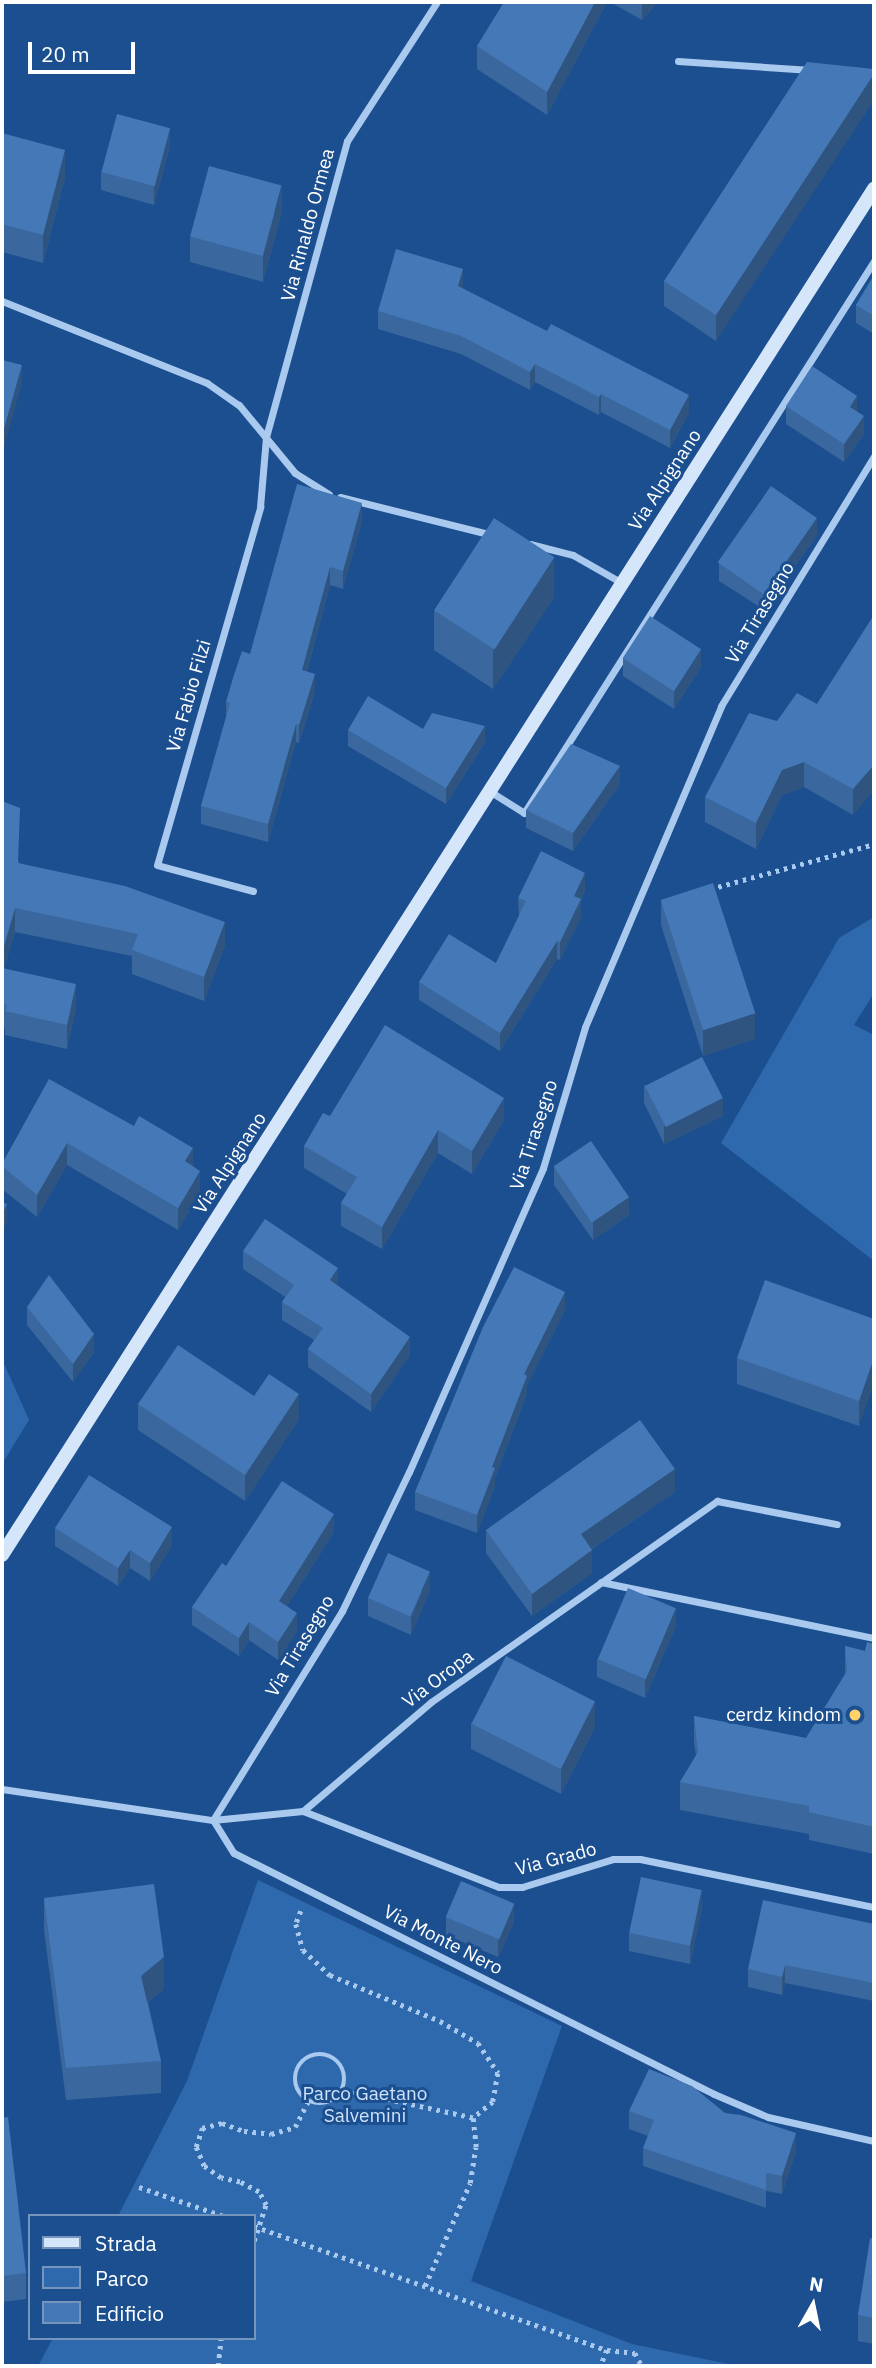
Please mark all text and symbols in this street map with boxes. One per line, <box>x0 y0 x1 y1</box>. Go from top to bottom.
scale bar <box>32 28 138 72</box>
text: 20 m <box>41 40 90 68</box>
street label: Via Rinaldo Ormea <box>277 146 339 304</box>
street label: Via Alpignano <box>624 425 706 535</box>
street label: Via Tirasegno <box>721 558 799 668</box>
street label: Via Fabio Filzi <box>162 637 216 755</box>
street label: Via Tirasegno <box>505 1077 563 1193</box>
street label: Via Alpignano <box>189 1108 271 1218</box>
street label: Via Tirasegno <box>261 1591 339 1701</box>
street label: Via Oropa <box>398 1645 478 1713</box>
place label: cerdz kindom <box>726 1704 841 1726</box>
marker: cerdz kindom <box>847 1707 863 1723</box>
street label: Via Grado <box>513 1837 599 1881</box>
street label: Via Monte Nero <box>380 1900 506 1980</box>
park label: Parco Gaetano Salvemini <box>303 2083 427 2127</box>
legend <box>28 2214 256 2340</box>
text: Strada <box>95 2229 157 2257</box>
text: Parco <box>95 2264 149 2292</box>
north arrow <box>778 2270 848 2340</box>
text: N <box>808 2271 825 2297</box>
text: Edificio <box>95 2299 164 2327</box>

